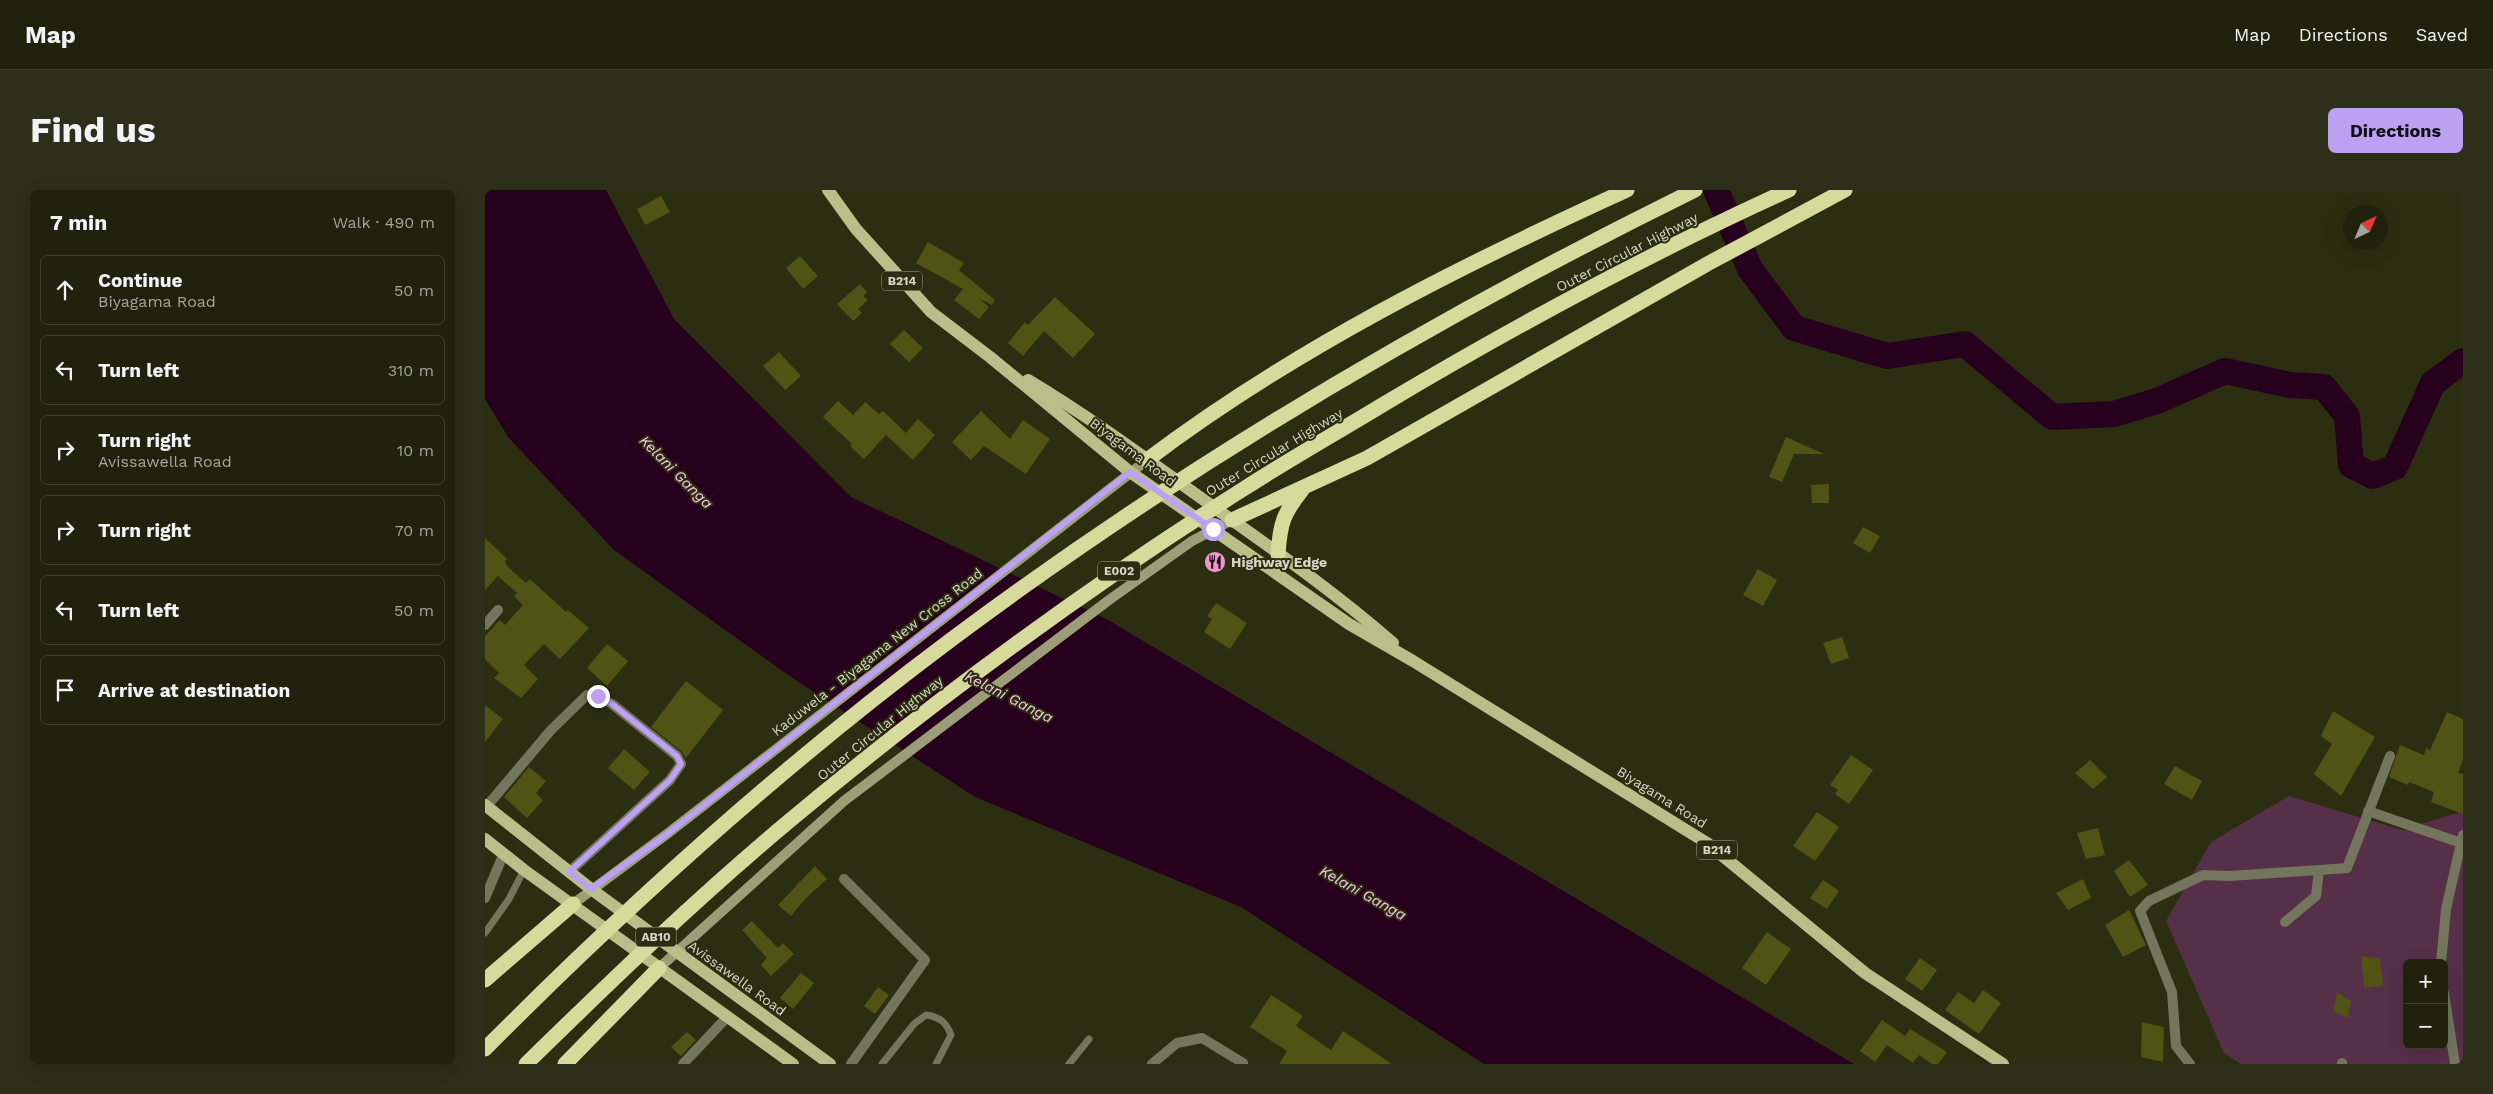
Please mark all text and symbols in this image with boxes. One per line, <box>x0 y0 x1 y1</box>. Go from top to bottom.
text: Map <box>25 21 76 49</box>
text: Map <box>2234 24 2271 45</box>
text: Directions <box>2299 24 2388 45</box>
text: Saved <box>2416 24 2468 45</box>
button: Directions <box>2328 108 2463 153</box>
text: Find us <box>30 109 156 151</box>
north arrow <box>2343 205 2388 250</box>
street label: Outer Circular Highway <box>1553 209 1701 295</box>
text: 7 min <box>50 210 107 235</box>
text: Walk · 490 m <box>333 213 435 232</box>
text: Continue <box>98 269 182 292</box>
road number: B214 <box>882 272 922 290</box>
icon: ahead <box>51 276 79 304</box>
text: 50 m <box>394 281 434 300</box>
text: Biyagama Road <box>98 292 216 311</box>
icon: left <box>51 356 79 384</box>
text: Turn left <box>98 359 179 382</box>
text: 310 m <box>388 361 434 380</box>
street label: Outer Circular Highway <box>1203 404 1346 499</box>
street label: Biyagama Road <box>1087 415 1179 489</box>
text: Turn right <box>98 429 191 452</box>
water label: Kelani Ganga <box>636 432 716 512</box>
icon: right <box>51 436 79 464</box>
text: 10 m <box>397 441 434 460</box>
text: Avissawella Road <box>98 452 232 471</box>
icon: right <box>51 516 79 544</box>
route start <box>1202 518 1225 541</box>
text: Turn right <box>98 519 191 542</box>
text: 70 m <box>395 521 434 540</box>
restaurant icon: Highway Edge <box>1203 550 1227 574</box>
place label: Highway Edge <box>1231 554 1327 570</box>
road number: E002 <box>1098 562 1140 581</box>
street label: Kaduwela - Biyagama New Cross Road <box>769 565 985 739</box>
icon: left <box>51 596 79 624</box>
text: Turn left <box>98 599 179 622</box>
text: 50 m <box>394 601 434 620</box>
water label: Kelani Ganga <box>962 667 1056 727</box>
street label: Outer Circular Highway <box>814 672 947 784</box>
icon: arrive <box>51 676 79 704</box>
text: Arrive at destination <box>98 679 290 702</box>
route end <box>587 685 610 708</box>
street label: Biyagama Road <box>1614 763 1710 831</box>
road number: B214 <box>1697 840 1737 860</box>
water label: Kelani Ganga <box>1317 862 1409 924</box>
road number: AB10 <box>636 928 676 946</box>
street label: Avissawella Road <box>685 937 789 1019</box>
map controls <box>2403 959 2448 1049</box>
button: + <box>2403 959 2448 1004</box>
button: − <box>2403 1004 2448 1049</box>

